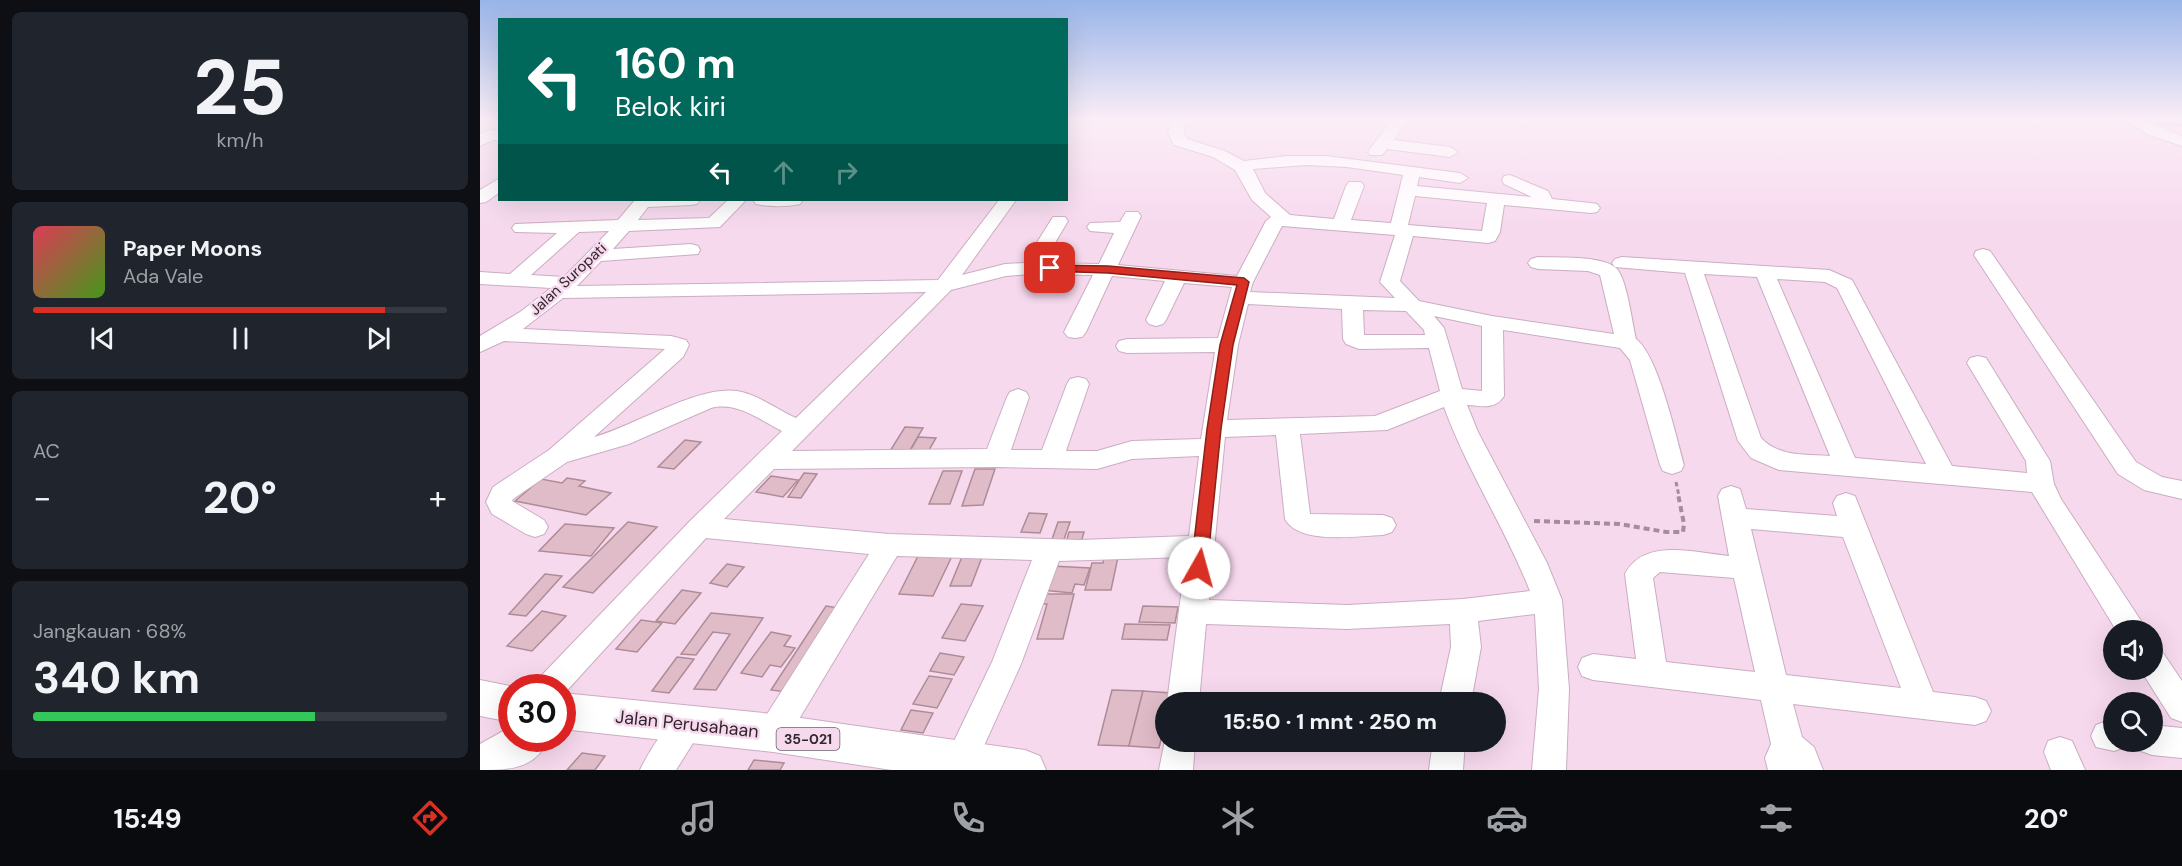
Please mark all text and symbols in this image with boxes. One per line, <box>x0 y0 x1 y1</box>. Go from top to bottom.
text: 160 m <box>615 36 736 91</box>
text: 25 <box>193 37 287 138</box>
icon: left <box>516 42 594 120</box>
text: Belok kiri <box>615 89 726 124</box>
text: km/h <box>216 127 264 153</box>
icon: left <box>704 156 737 189</box>
icon: ahead <box>767 156 800 189</box>
icon: right <box>830 156 863 189</box>
text: Paper Moons <box>123 234 262 263</box>
street label: Jalan Suropati <box>525 238 611 320</box>
pin <box>1024 242 1075 293</box>
icon: arrive <box>1033 251 1066 284</box>
text: Ada Vale <box>123 263 203 289</box>
icon: previous <box>86 322 119 355</box>
icon: pause <box>224 322 257 355</box>
icon: next <box>362 322 395 355</box>
text: AC <box>33 438 60 464</box>
text: 20° <box>203 468 277 527</box>
text: − <box>33 476 51 519</box>
text: + <box>429 476 447 519</box>
position arrow <box>1167 536 1231 600</box>
text: Jangkauan · 68% <box>33 618 186 644</box>
map controls <box>2103 620 2163 752</box>
button: sound <box>2103 620 2163 680</box>
text: 340 km <box>33 648 200 707</box>
speed limit sign: 30 <box>498 674 576 752</box>
button: search <box>2103 692 2163 752</box>
street label: Jalan Perusahaan <box>614 705 760 743</box>
text: 15:50 · 1 mnt · 250 m <box>1224 707 1437 736</box>
road number: 35-021 <box>776 728 840 750</box>
icon: directions <box>409 797 451 839</box>
icon: music <box>678 797 720 839</box>
icon: phone <box>947 797 989 839</box>
icon: climate <box>1217 797 1259 839</box>
icon: car <box>1486 797 1528 839</box>
icon: filters <box>1755 797 1797 839</box>
text: 15:49 <box>114 801 182 836</box>
text: 20° <box>2024 801 2068 836</box>

